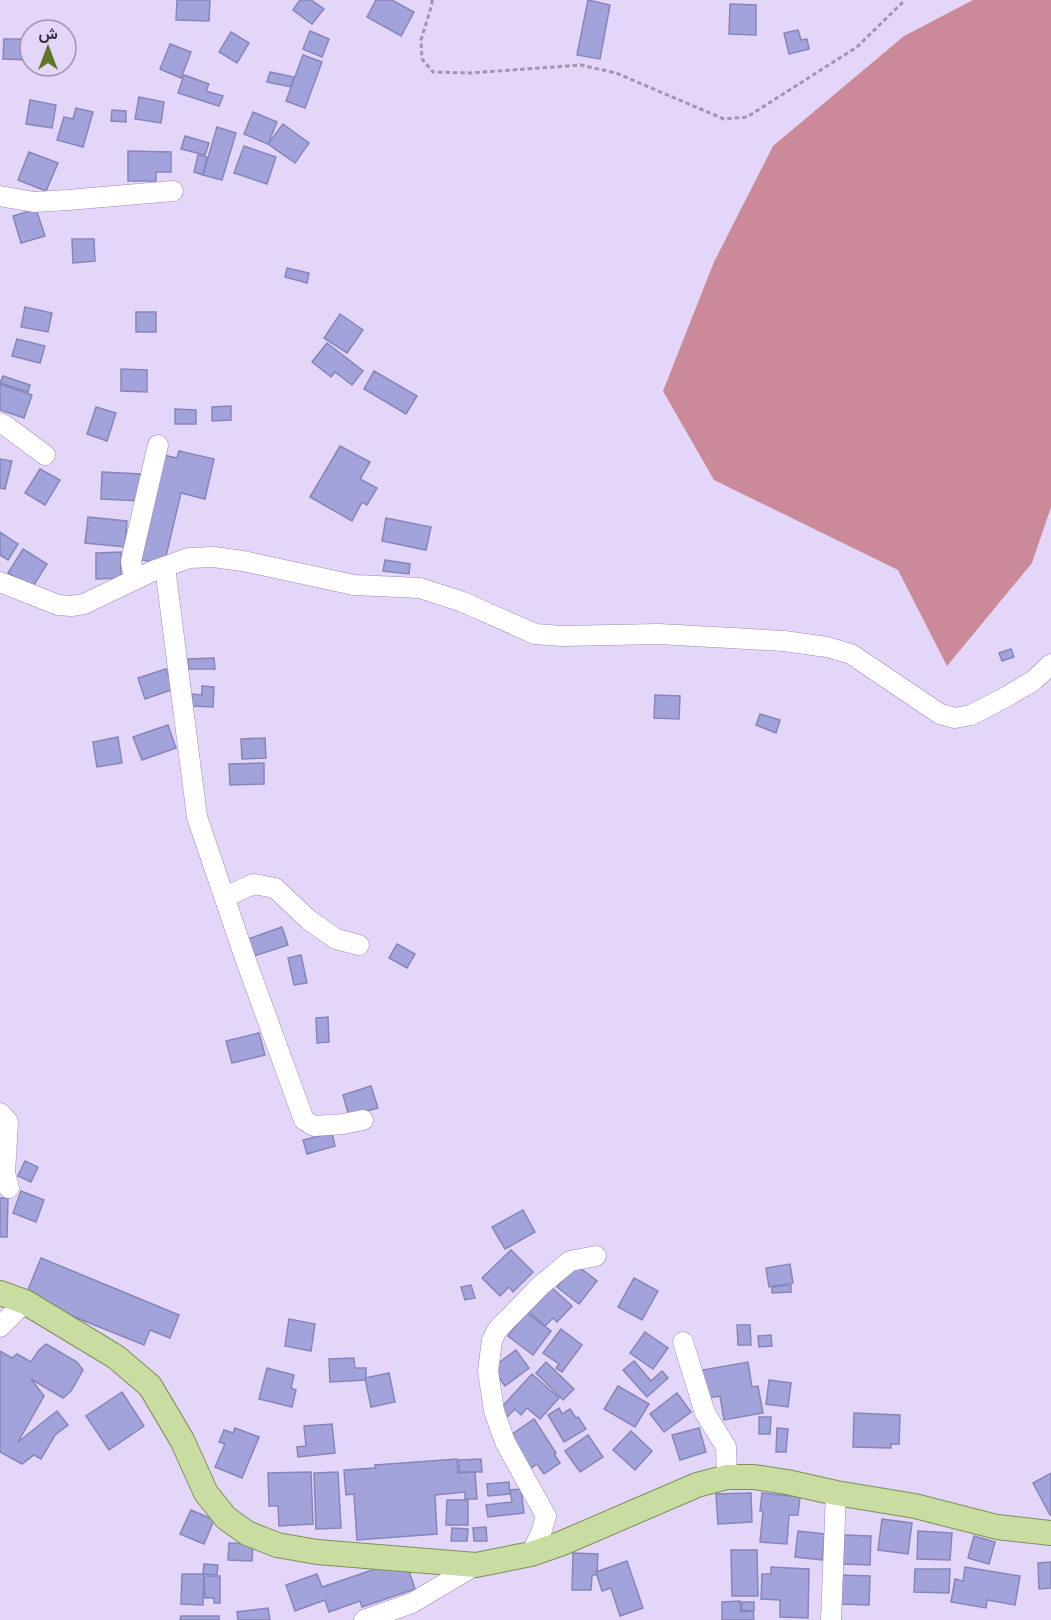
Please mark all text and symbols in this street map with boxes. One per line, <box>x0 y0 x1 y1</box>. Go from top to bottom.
north arrow <box>18 18 78 78</box>
text: ش <box>38 23 58 43</box>

